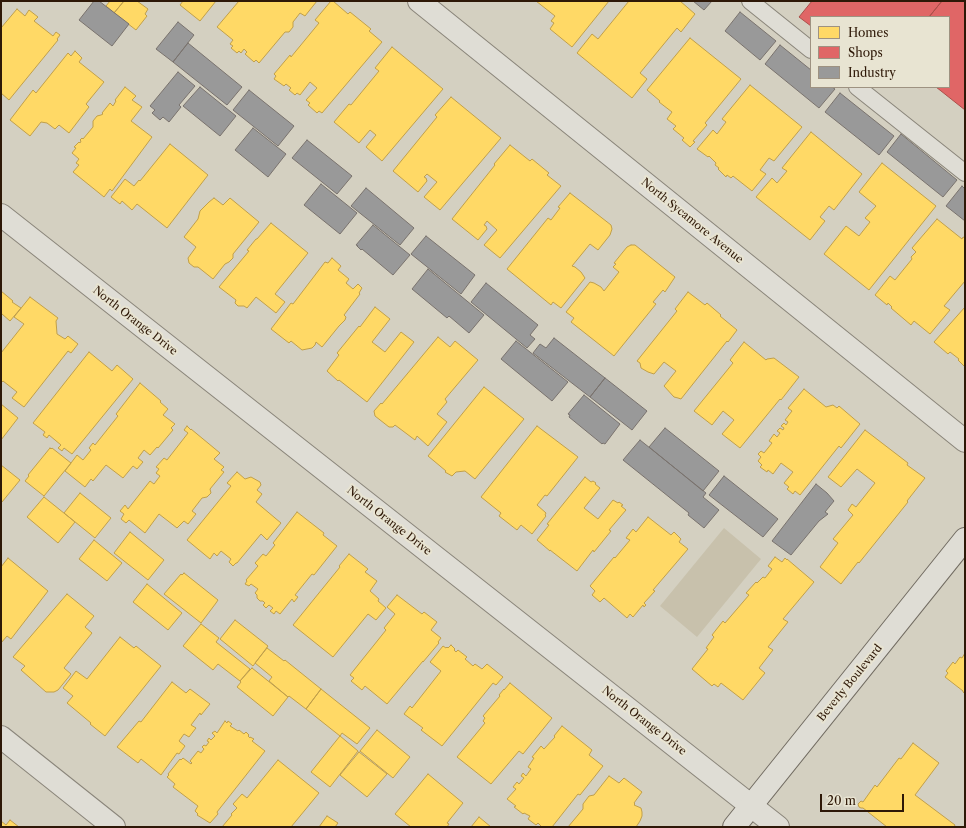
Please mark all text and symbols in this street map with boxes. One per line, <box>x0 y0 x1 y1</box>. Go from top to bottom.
legend <box>810 16 950 88</box>
text: Homes <box>848 25 888 40</box>
text: Shops <box>848 45 883 60</box>
text: Industry <box>848 65 896 80</box>
street label: North Sycamore Avenue <box>638 176 746 266</box>
street label: North Orange Drive <box>90 284 180 358</box>
street label: North Orange Drive <box>344 484 434 558</box>
street label: Beverly Boulevard <box>815 642 885 724</box>
street label: North Orange Drive <box>599 684 689 758</box>
scale bar <box>822 786 906 812</box>
text: 20 m <box>827 793 856 808</box>

